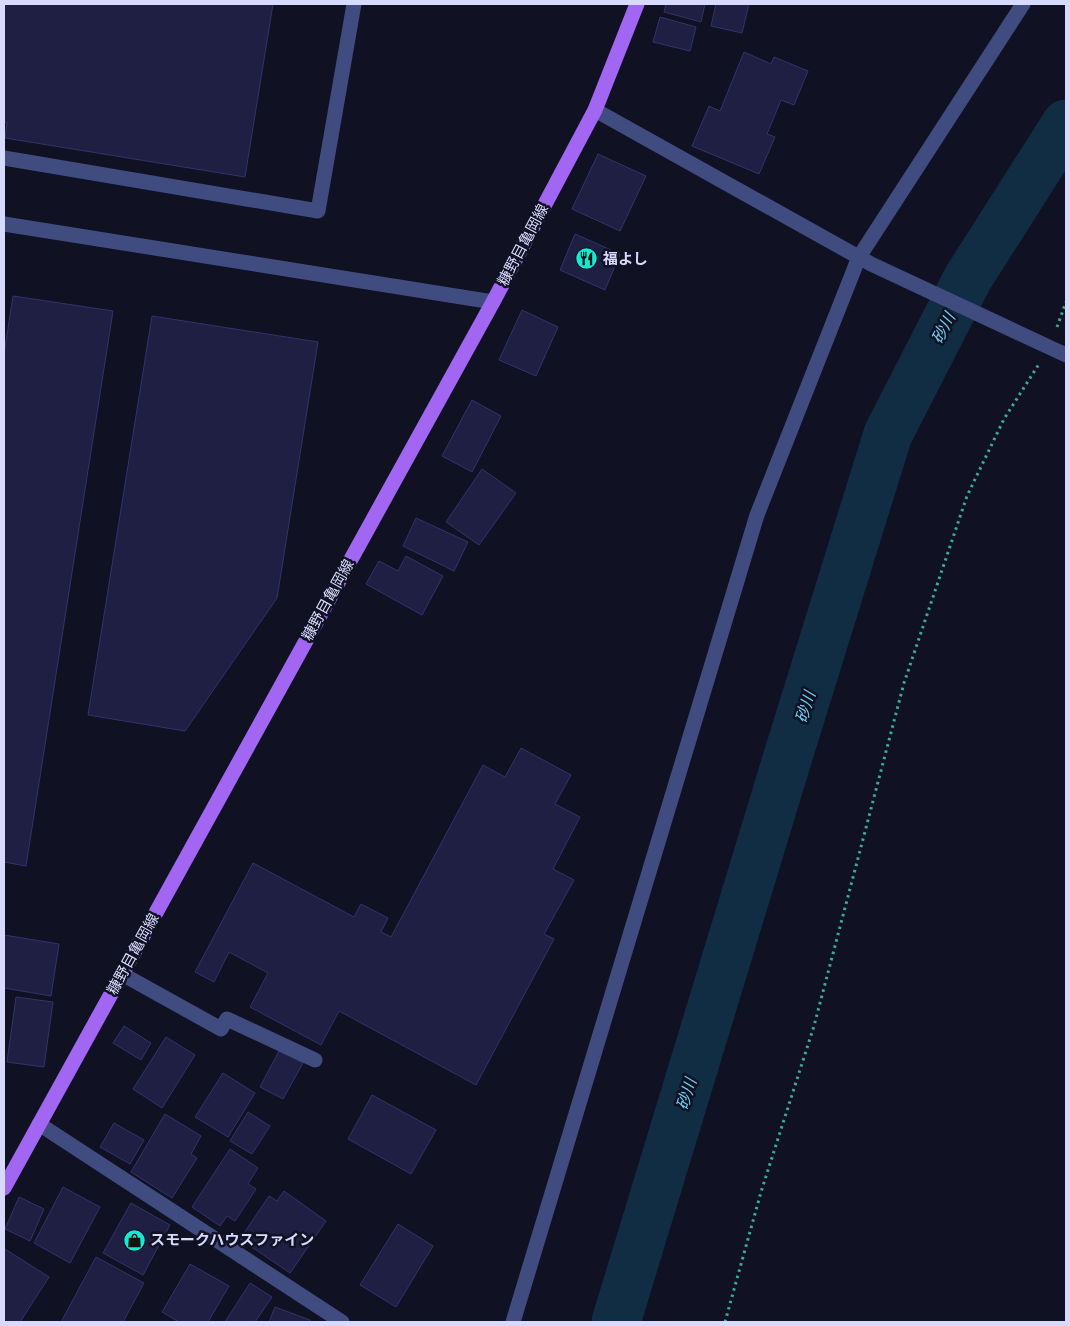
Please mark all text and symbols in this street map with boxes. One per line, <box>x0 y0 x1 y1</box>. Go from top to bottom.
street label: 糠野目亀岡線 <box>494 201 552 289</box>
restaurant icon: 福よし <box>575 247 599 271</box>
place label: 福よし <box>602 250 648 268</box>
water label: 砂川 <box>928 308 961 347</box>
street label: 糠野目亀岡線 <box>298 556 358 644</box>
water label: 砂川 <box>792 687 821 726</box>
street label: 糠野目亀岡線 <box>103 910 163 998</box>
water label: 砂川 <box>673 1074 702 1113</box>
shop icon: スモークハウスファイン <box>122 1228 146 1252</box>
place label: スモークハウスファイン <box>150 1231 314 1249</box>

